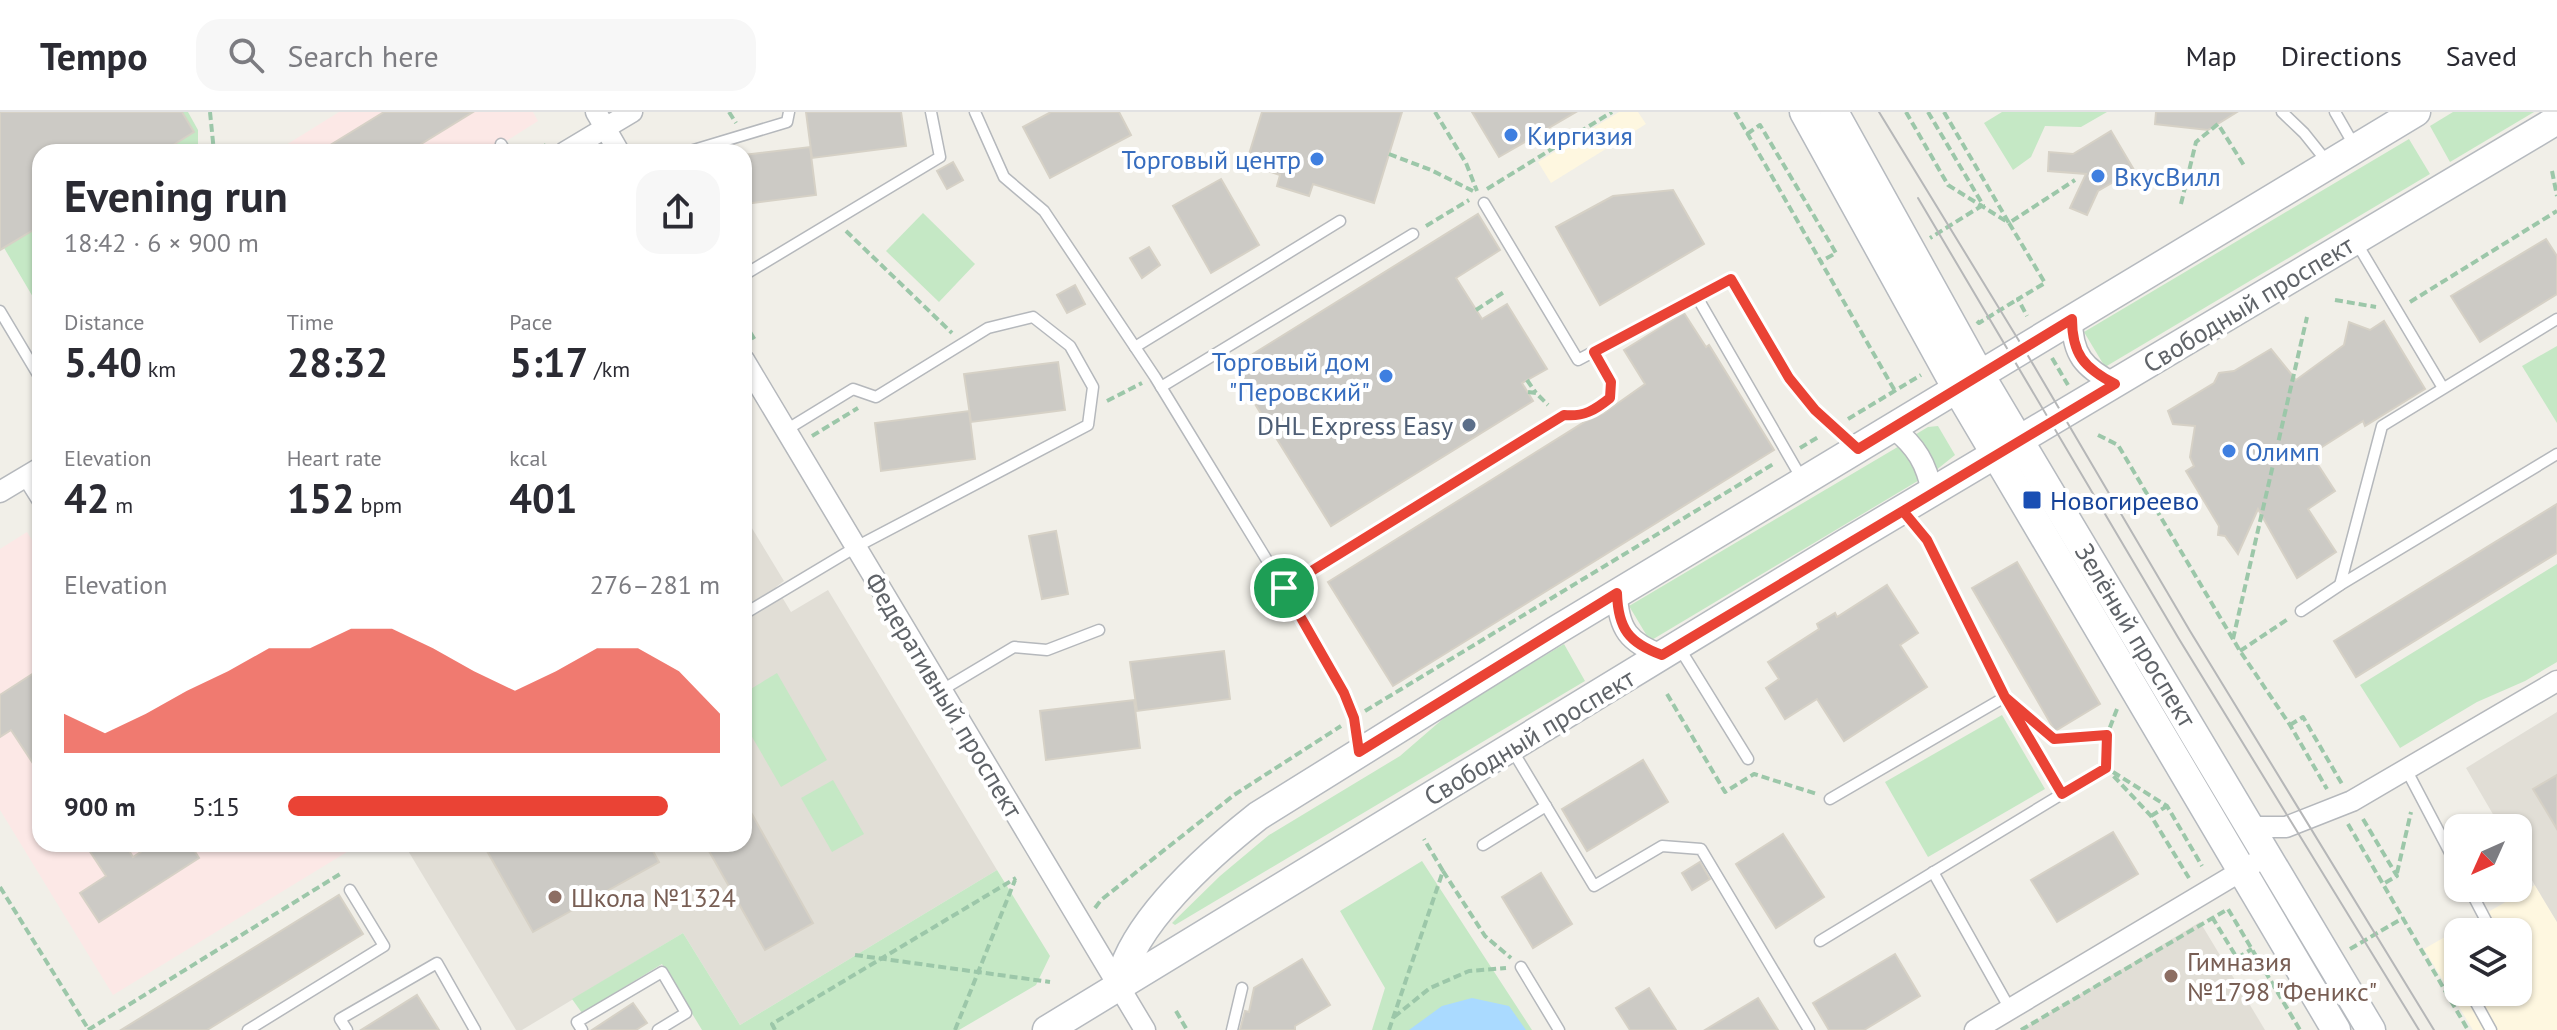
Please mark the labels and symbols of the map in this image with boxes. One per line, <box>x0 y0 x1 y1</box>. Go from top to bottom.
place label: Киргизия <box>1527 119 1633 152</box>
marker: Киргизия <box>1502 126 1520 144</box>
place label: Торговый центр <box>1122 143 1301 176</box>
marker: Торговый центр <box>1308 150 1326 168</box>
place label: ВкусВилл <box>2114 160 2221 193</box>
marker: ВкусВилл <box>2089 167 2107 185</box>
street label: Свободный проспект <box>2137 228 2360 380</box>
place label: Торговый дом "Перовский" <box>1212 345 1370 408</box>
marker: Торговый дом "Перовский" <box>1377 367 1395 385</box>
place label: DHL Express Easy <box>1257 409 1453 442</box>
marker: DHL Express Easy <box>1460 416 1478 434</box>
place label: Олимп <box>2245 435 2320 468</box>
marker: Олимп <box>2220 442 2238 460</box>
place label: Новогиреево <box>2050 484 2199 517</box>
marker: Новогиреево <box>2021 489 2043 511</box>
street label: Зелёный проспект <box>2068 537 2204 734</box>
pin <box>1250 554 1318 622</box>
street label: Федеративный проспект <box>858 566 1031 824</box>
street label: Свободный проспект <box>1418 661 1641 813</box>
north arrow <box>2444 814 2532 902</box>
place label: Школа №1324 <box>571 881 736 914</box>
marker: Школа №1324 <box>546 888 564 906</box>
place label: Гимназия №1798 "Феникс" <box>2187 945 2377 1008</box>
marker: Гимназия №1798 "Феникс" <box>2162 967 2180 985</box>

